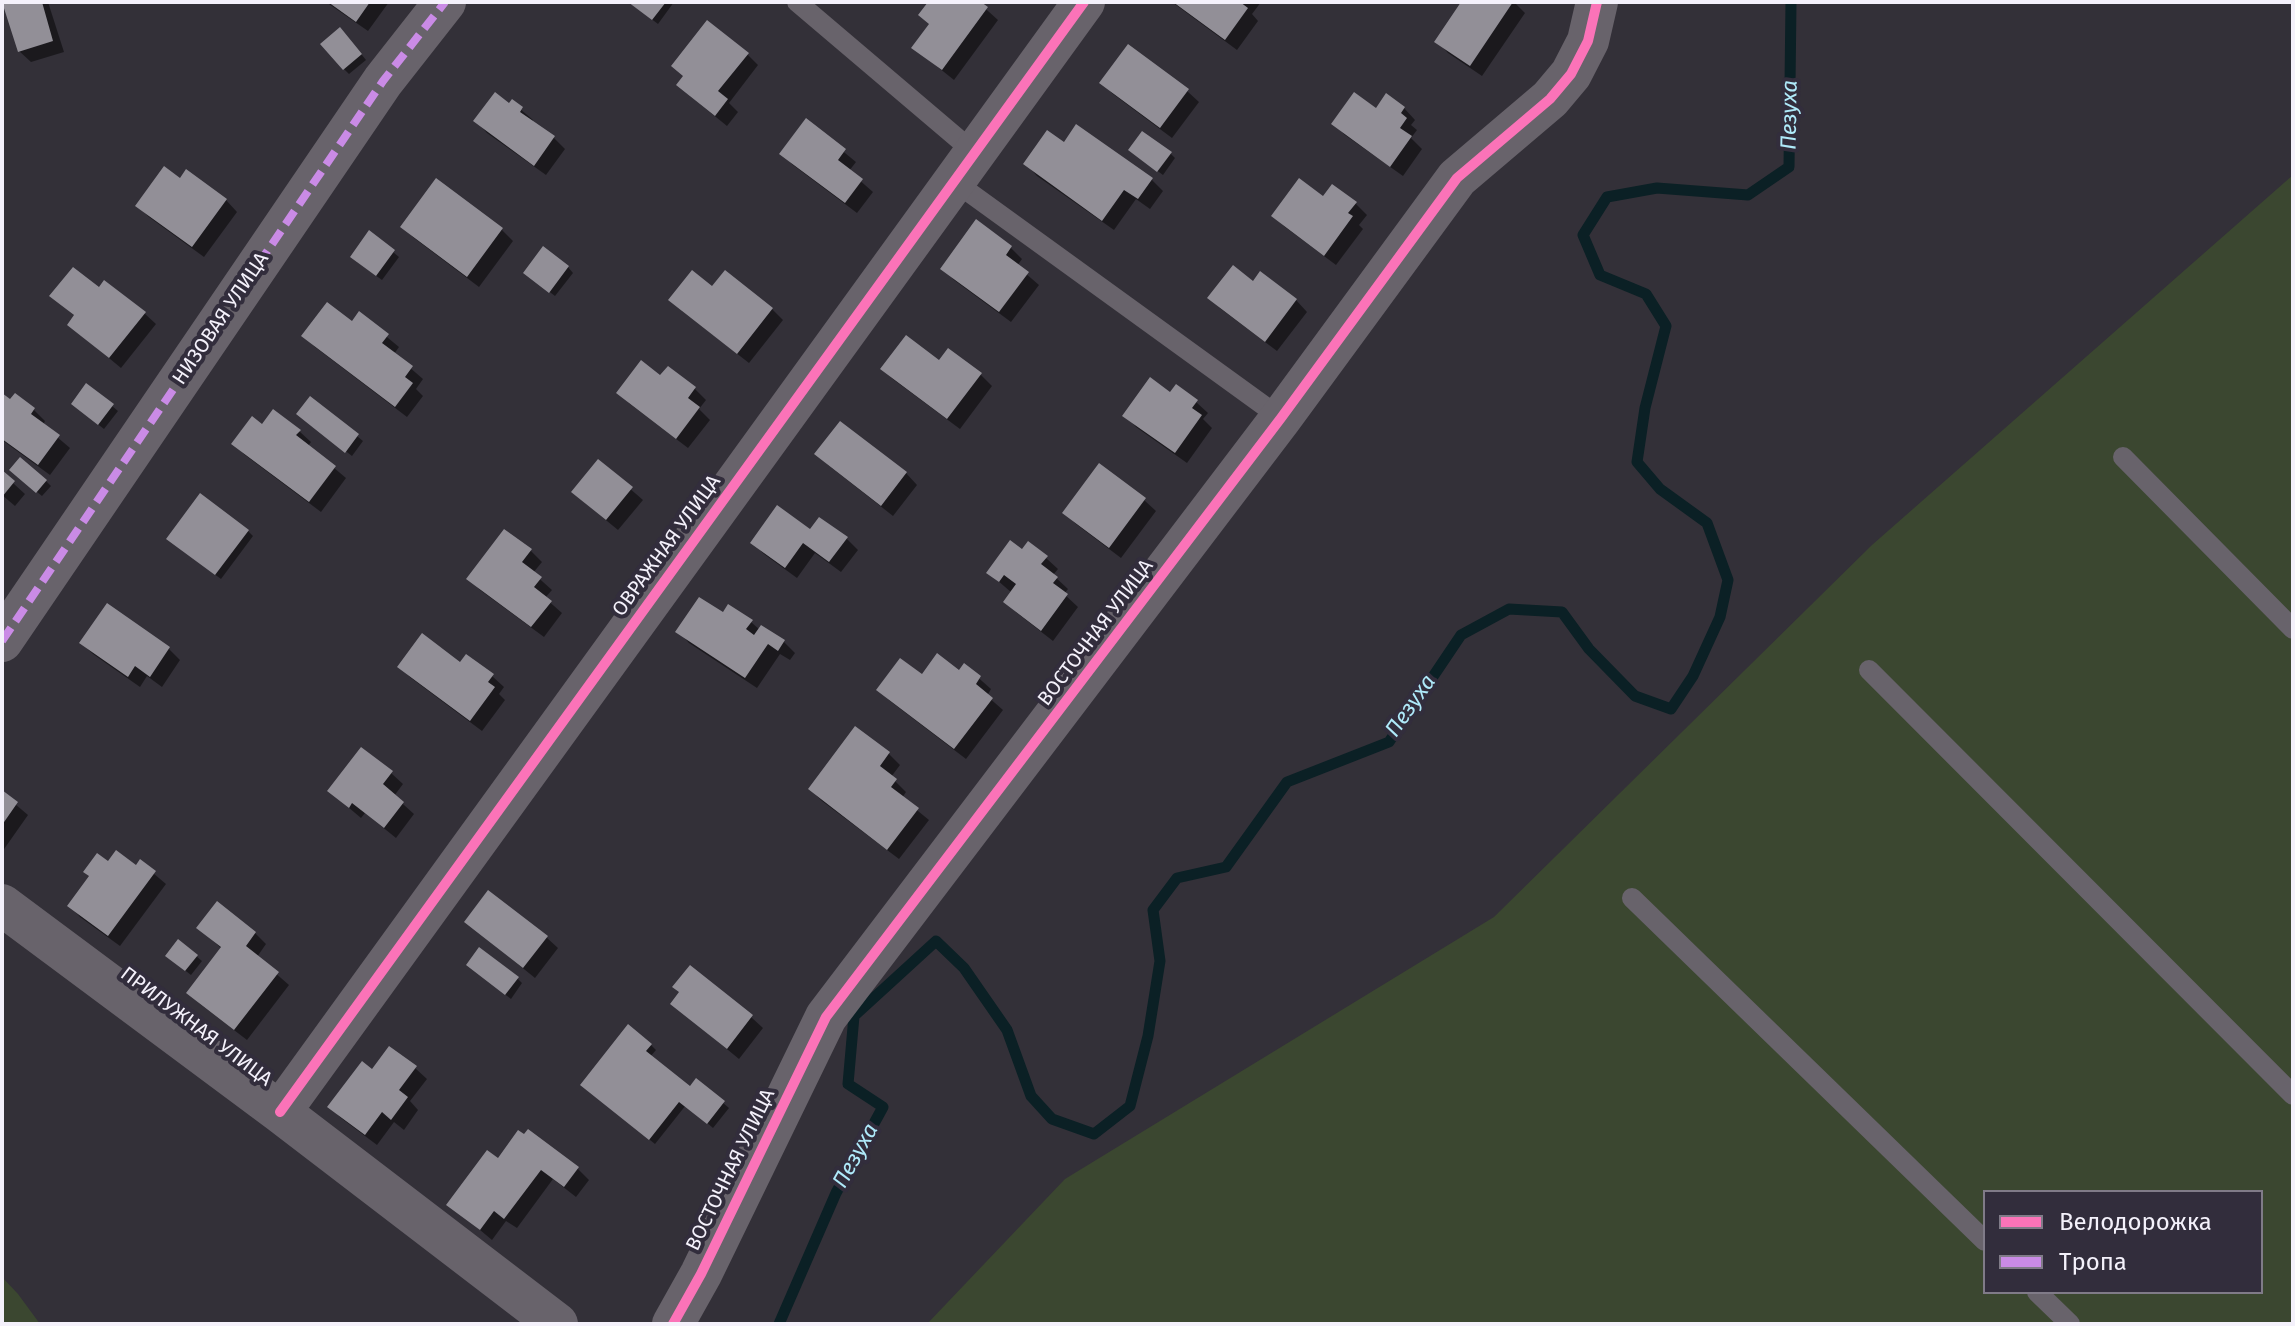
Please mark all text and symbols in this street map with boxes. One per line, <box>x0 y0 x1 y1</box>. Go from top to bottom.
water label: Пезуха <box>1776 80 1804 150</box>
street label: НИЗОВАЯ УЛИЦА <box>168 248 274 390</box>
street label: ОВРАЖНАЯ УЛИЦА <box>608 471 726 621</box>
street label: ВОСТОЧНАЯ УЛИЦА <box>1033 555 1159 711</box>
water label: Пезуха <box>1380 670 1442 742</box>
street label: ПРИЛУЖНАЯ УЛИЦА <box>115 962 277 1092</box>
street label: ВОСТОЧНАЯ УЛИЦА <box>681 1085 781 1255</box>
water label: Пезуха <box>828 1119 884 1193</box>
legend <box>1983 1190 2263 1294</box>
text: Велодорожка <box>2059 1208 2212 1236</box>
text: Тропа <box>2059 1248 2127 1276</box>

